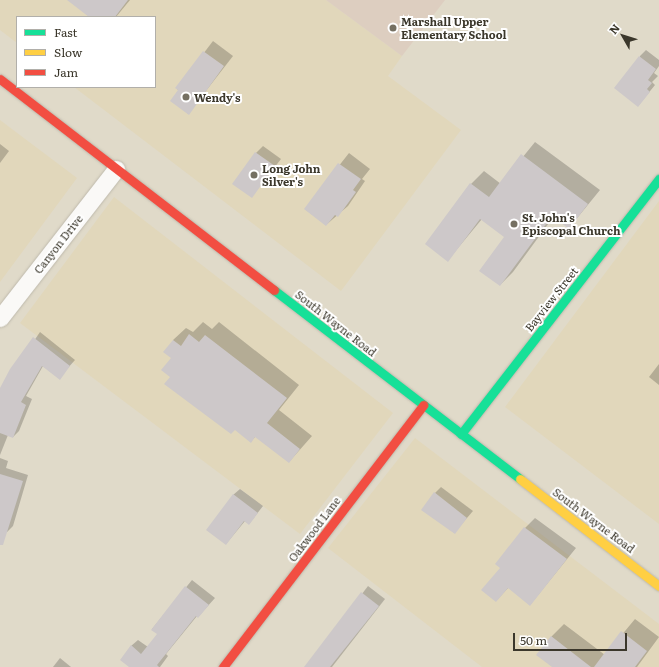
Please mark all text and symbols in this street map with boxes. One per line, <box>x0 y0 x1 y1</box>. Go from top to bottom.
place label: Marshall Upper Elementary School <box>401 15 506 41</box>
legend <box>16 16 156 88</box>
north arrow <box>603 16 643 56</box>
text: N <box>605 20 623 37</box>
text: Fast <box>54 23 77 41</box>
marker: Marshall Upper Elementary School <box>388 23 398 33</box>
text: Slow <box>54 43 82 61</box>
text: Jam <box>54 63 78 81</box>
place label: Wendy's <box>194 90 241 104</box>
marker: Wendy's <box>181 92 191 102</box>
place label: Long John Silver's <box>262 162 320 188</box>
marker: Long John Silver's <box>249 170 259 180</box>
place label: St. John's Episcopal Church <box>522 211 620 237</box>
street label: Canyon Drive <box>31 212 85 276</box>
marker: St. John's Episcopal Church <box>509 219 519 229</box>
street label: Bayview Street <box>522 264 580 334</box>
street label: South Wayne Road <box>293 287 379 359</box>
street label: South Wayne Road <box>551 485 637 555</box>
street label: Oakwood Lane <box>285 494 343 564</box>
scale bar <box>515 625 629 651</box>
text: 50 m <box>520 631 547 649</box>

